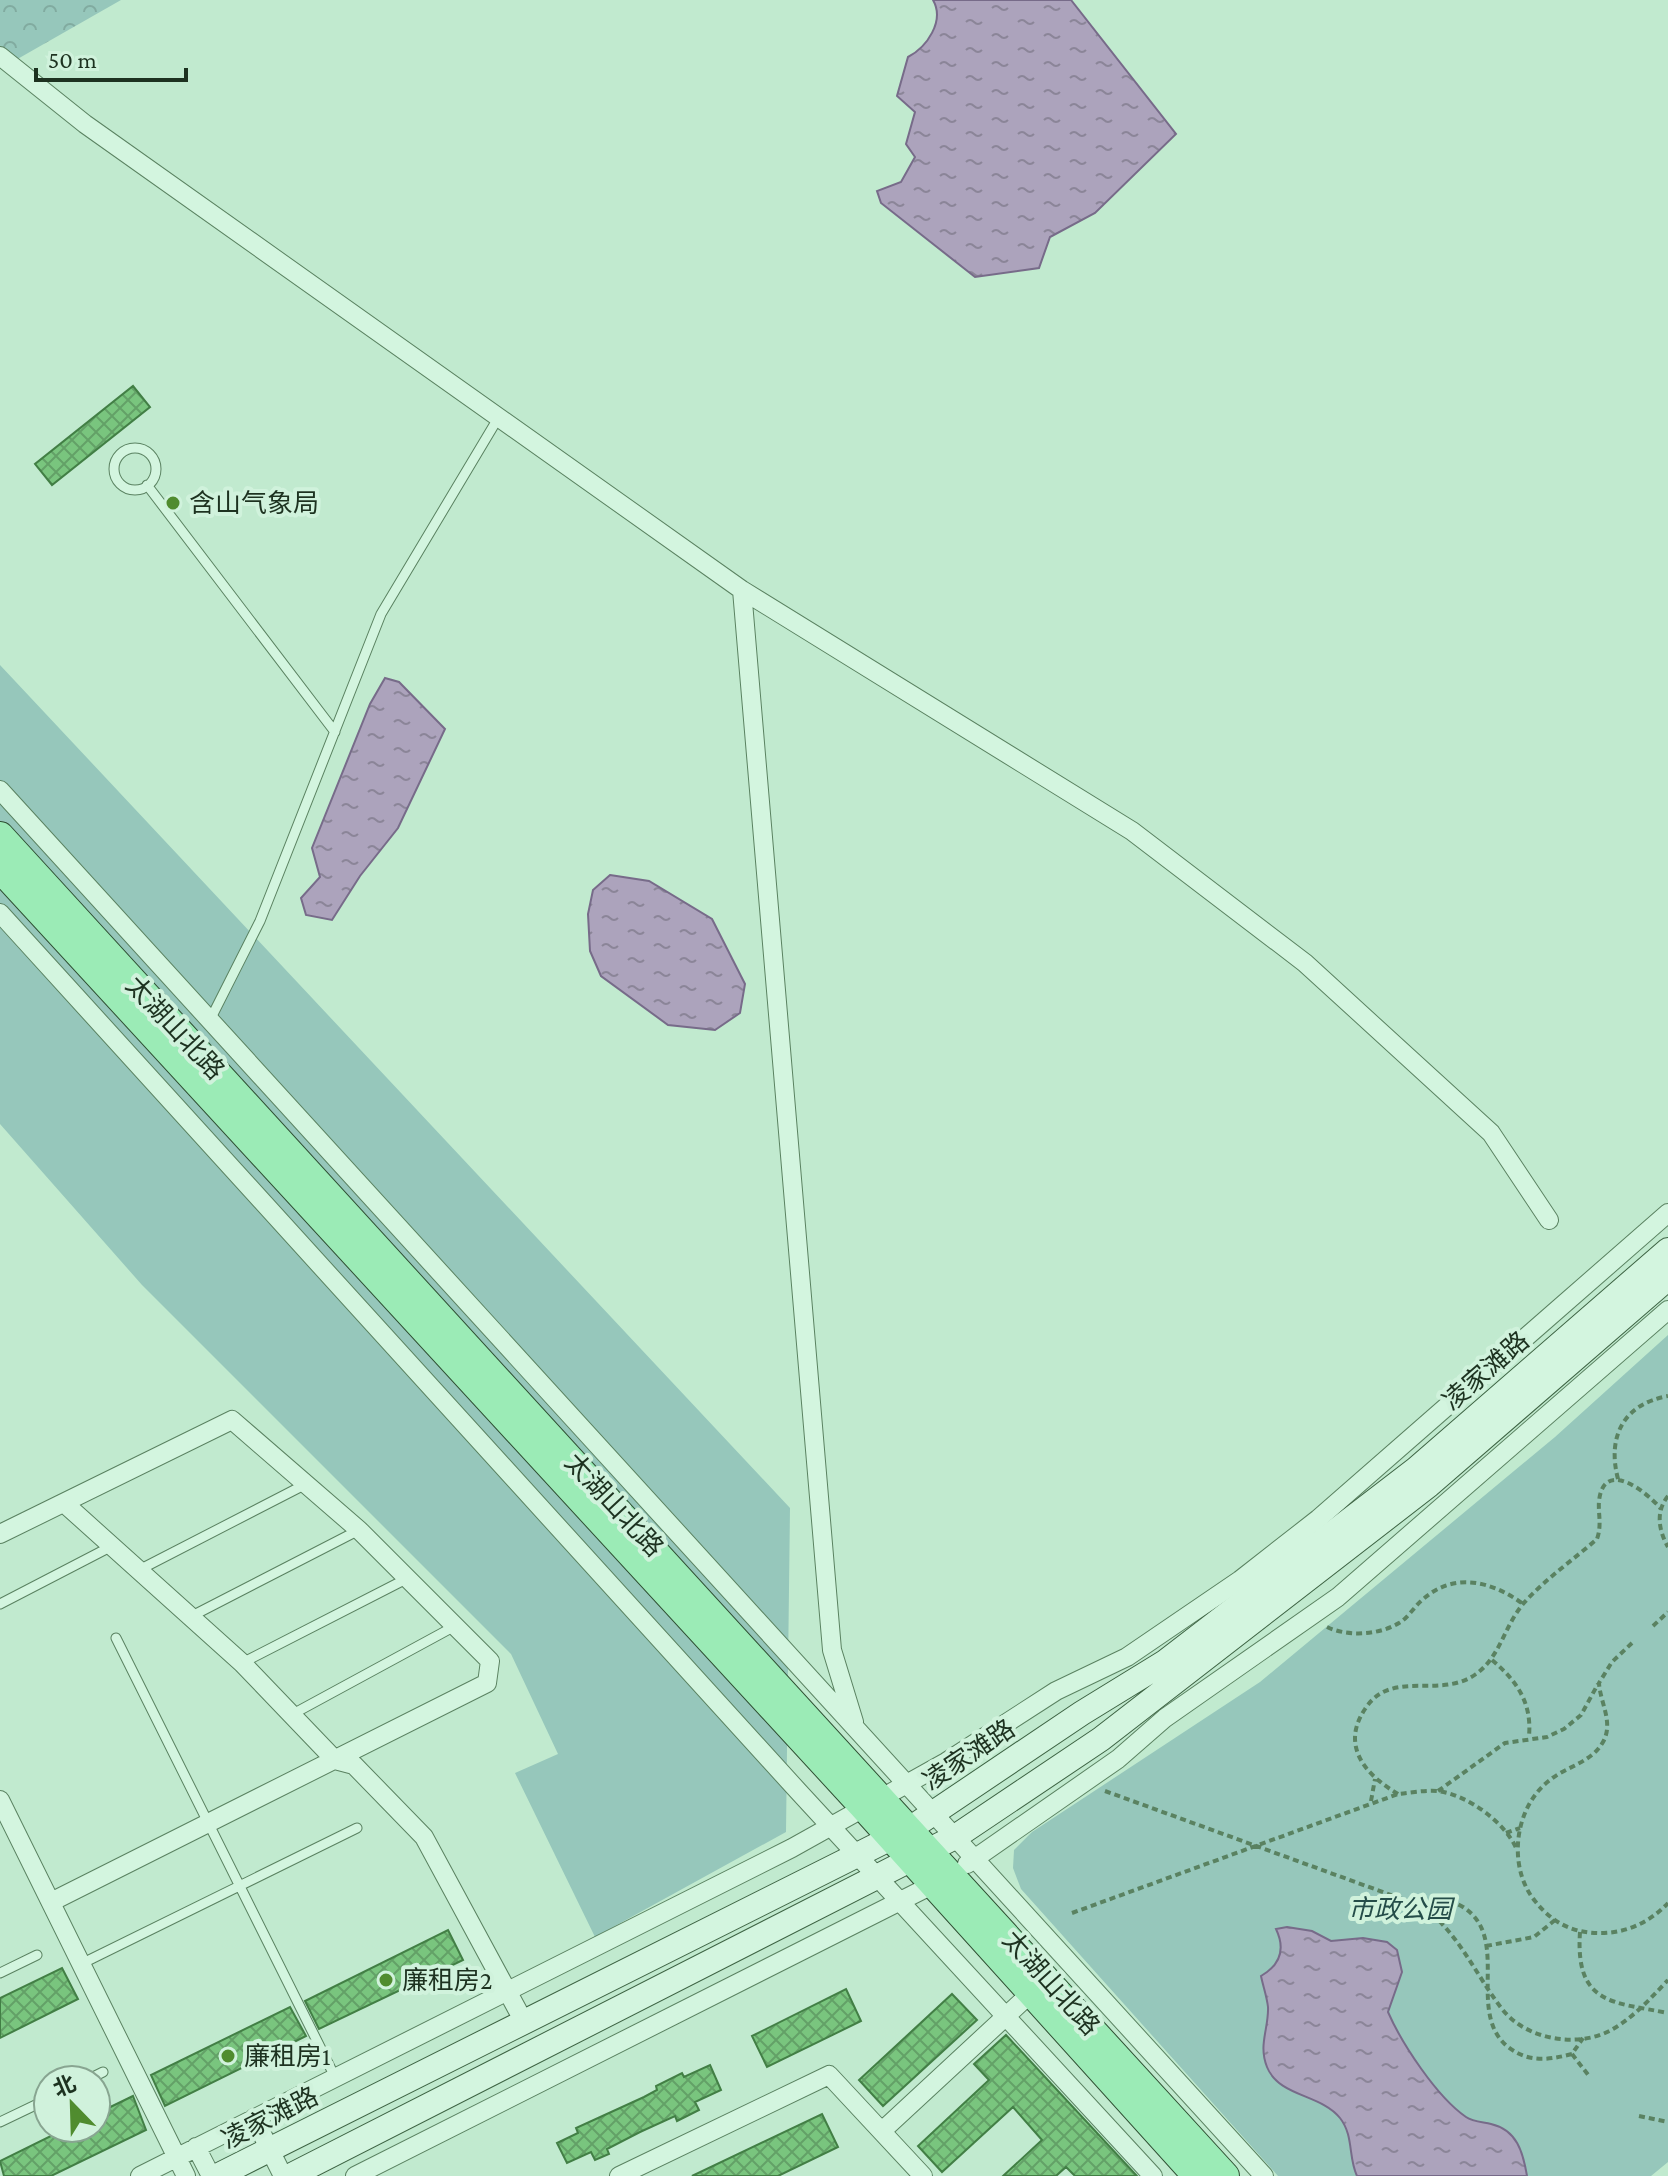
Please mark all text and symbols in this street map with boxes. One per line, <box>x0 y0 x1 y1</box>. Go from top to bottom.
scale bar <box>36 32 186 82</box>
text: 50 m <box>48 46 97 73</box>
place label: 含山气象局 <box>189 489 319 518</box>
marker: 含山气象局 <box>164 494 182 512</box>
street label: 太湖山北路 <box>120 971 230 1085</box>
street label: 凌家滩路 <box>1437 1326 1535 1416</box>
street label: 太湖山北路 <box>559 1448 669 1562</box>
street label: 凌家滩路 <box>918 1714 1020 1796</box>
park label: 市政公园 <box>1348 1895 1456 1924</box>
street label: 太湖山北路 <box>997 1925 1105 2041</box>
place label: 廉租房2 <box>402 1966 492 1995</box>
marker: 廉租房2 <box>377 1971 395 1989</box>
place label: 廉租房1 <box>244 2042 331 2071</box>
marker: 廉租房1 <box>219 2047 237 2065</box>
north arrow <box>32 2064 112 2144</box>
text: 北 <box>49 2070 79 2102</box>
street label: 凌家滩路 <box>217 2081 323 2155</box>

